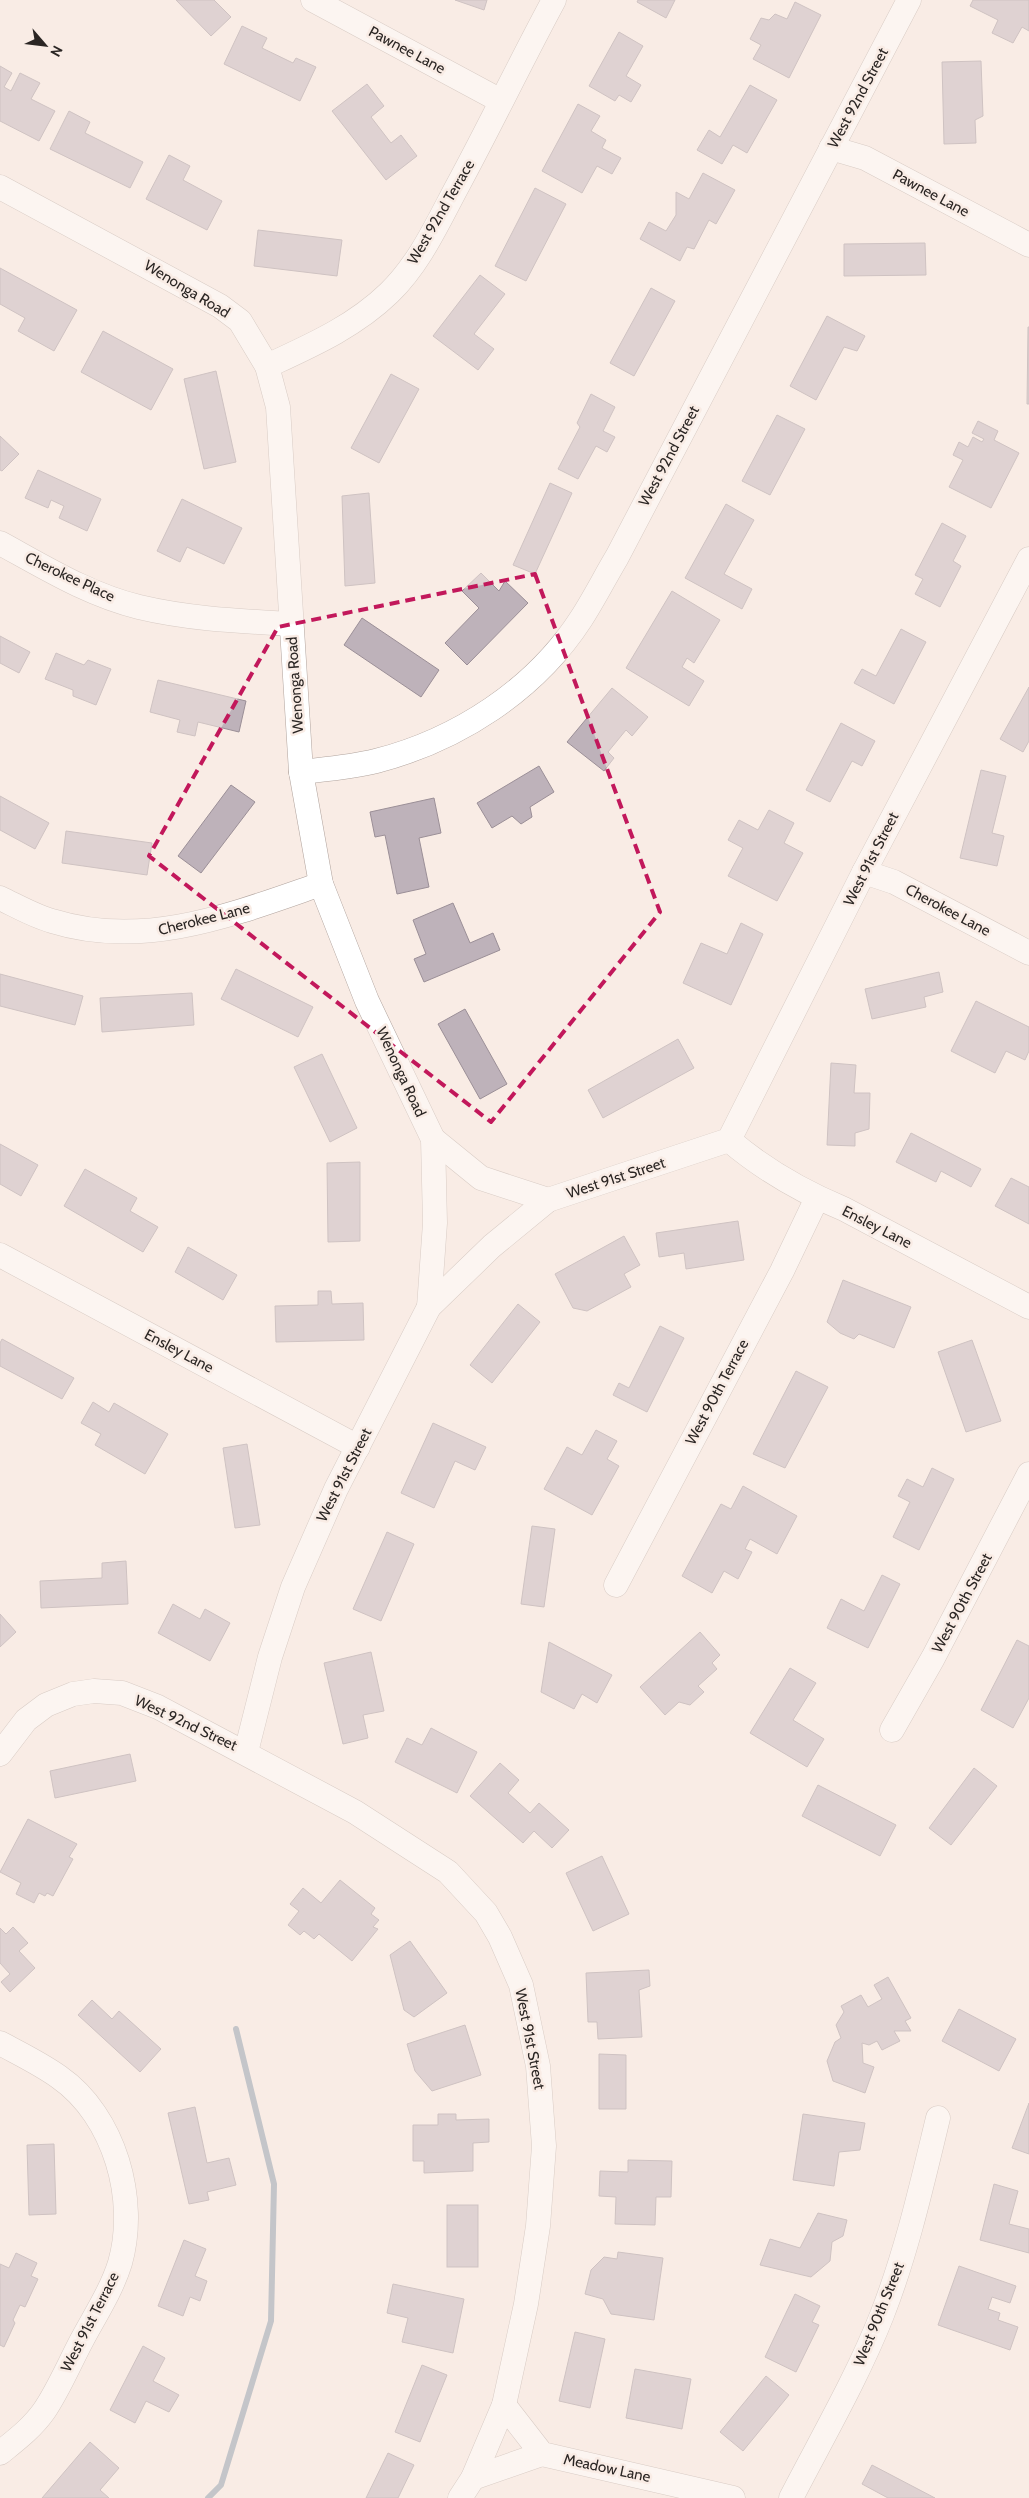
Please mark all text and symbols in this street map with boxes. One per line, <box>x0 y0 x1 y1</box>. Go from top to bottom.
north arrow <box>20 20 70 70</box>
street label: Pawnee Lane <box>366 22 449 78</box>
text: N <box>46 43 67 60</box>
street label: West 92nd Street <box>824 45 892 151</box>
street label: West 92nd Terrace <box>404 156 478 268</box>
street label: Pawnee Lane <box>890 165 973 221</box>
street label: Wenonga Road <box>141 256 233 322</box>
street label: West 92nd Street <box>635 403 703 509</box>
street label: Cherokee Place <box>22 548 118 606</box>
street label: Wenonga Road <box>283 636 307 734</box>
street label: West 91st Street <box>840 809 902 909</box>
street label: Cherokee Lane <box>902 880 994 940</box>
street label: Cherokee Lane <box>156 899 252 939</box>
street label: Wenonga Road <box>372 1024 430 1120</box>
street label: West 91st Street <box>564 1154 668 1202</box>
street label: Ensley Lane <box>839 1202 915 1252</box>
street label: Ensley Lane <box>141 1325 217 1377</box>
street label: West 90th Terrace <box>682 1336 753 1448</box>
street label: West 91st Street <box>313 1425 375 1525</box>
street label: West 90th Street <box>928 1550 996 1656</box>
street label: West 92nd Street <box>132 1691 240 1755</box>
street label: West 91st Street <box>511 1987 549 2091</box>
street label: West 90th Street <box>850 2260 908 2368</box>
street label: West 91st Terrace <box>57 2269 123 2375</box>
street label: Meadow Lane <box>562 2450 652 2486</box>

